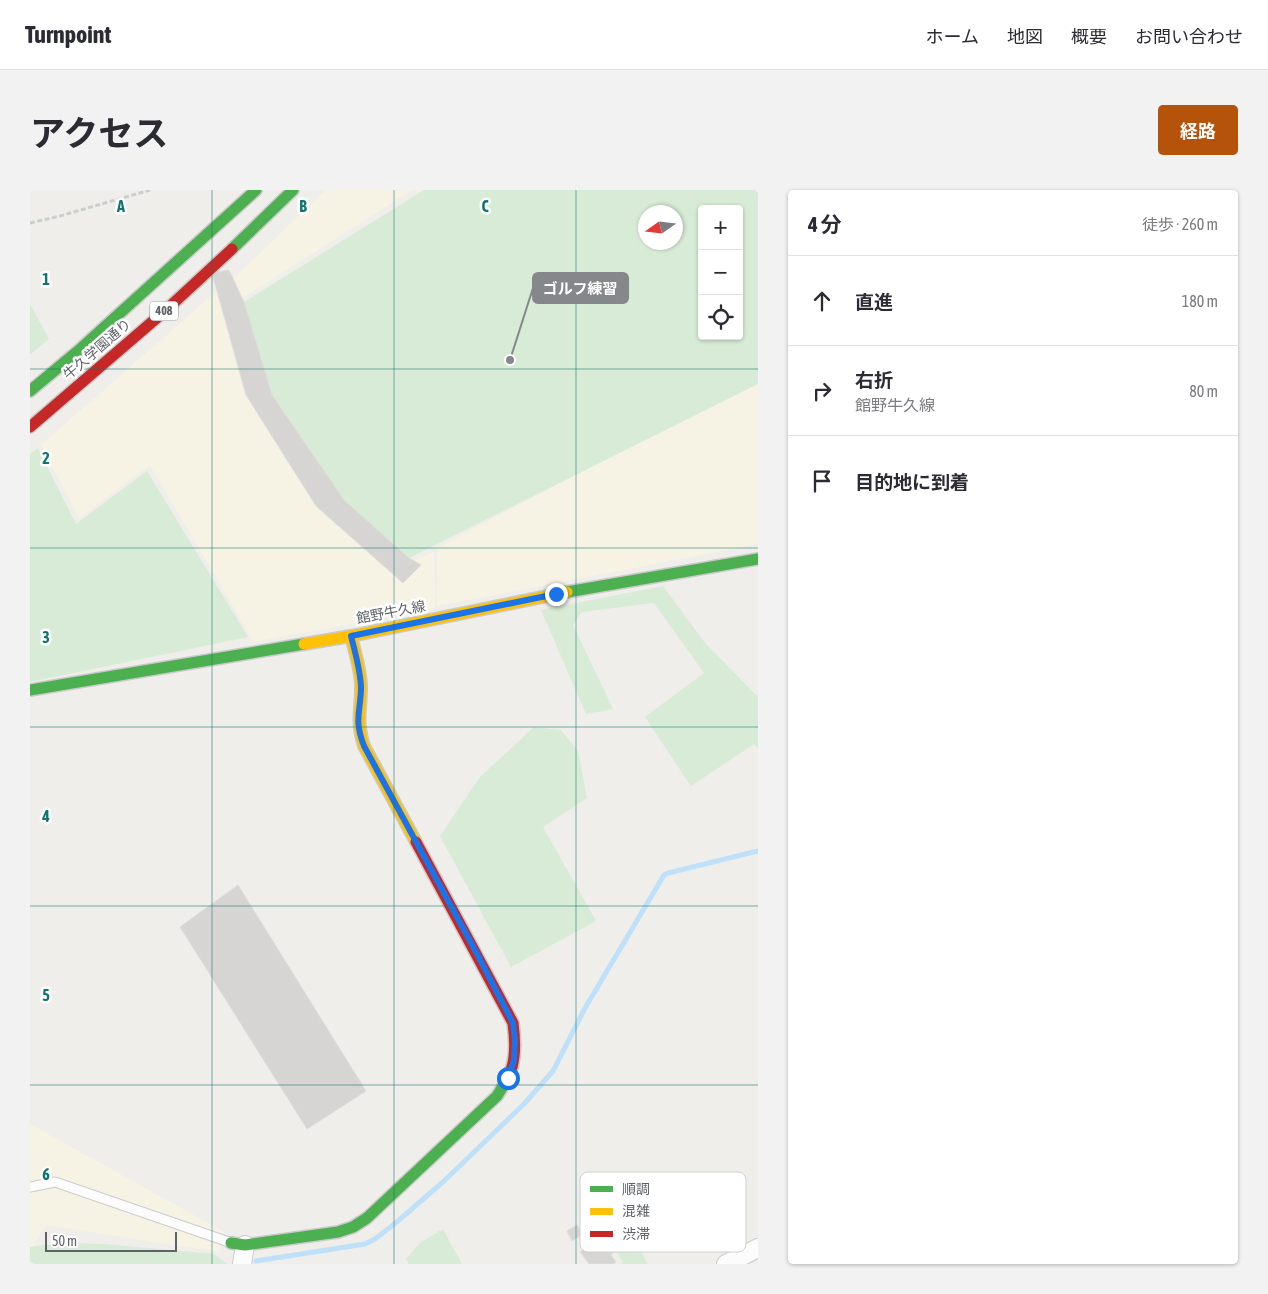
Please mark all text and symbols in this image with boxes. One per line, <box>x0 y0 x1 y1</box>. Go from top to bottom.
text: Turnpoint <box>25 21 111 48</box>
text: ホーム <box>926 26 979 47</box>
text: 地図 <box>1007 26 1043 47</box>
text: 概要 <box>1071 26 1107 47</box>
text: お問い合わせ <box>1135 26 1243 47</box>
button: 経路 <box>1158 105 1238 155</box>
text: アクセス <box>30 113 168 153</box>
text: A <box>116 197 125 215</box>
text: B <box>299 197 307 215</box>
text: C <box>481 197 489 215</box>
north arrow <box>638 205 683 250</box>
map controls <box>698 205 743 340</box>
button: + <box>698 205 743 250</box>
text: 4 分 <box>808 212 842 236</box>
text: 徒歩 · 260 m <box>1142 215 1218 233</box>
button: − <box>698 250 743 295</box>
text: 1 <box>42 270 50 288</box>
callout: ゴルフ練習 <box>533 273 628 303</box>
text: ゴルフ練習 <box>542 280 618 297</box>
icon: ahead <box>808 287 836 315</box>
text: 直進 <box>855 291 893 313</box>
text: 180 m <box>1182 292 1218 310</box>
button: locate <box>698 295 743 340</box>
road number: 408 <box>150 302 178 320</box>
street label: 牛久学園通り <box>60 315 134 383</box>
text: 右折 <box>855 369 893 391</box>
icon: right <box>808 377 836 405</box>
text: 80 m <box>1189 382 1218 400</box>
text: 館野牛久線 <box>855 396 935 414</box>
text: 2 <box>42 449 50 467</box>
icon: arrive <box>808 467 836 495</box>
text: 目的地に到着 <box>855 471 969 493</box>
route end <box>545 583 568 606</box>
street label: 館野牛久線 <box>355 597 427 627</box>
text: 3 <box>42 628 50 646</box>
text: 4 <box>41 807 50 825</box>
text: 5 <box>42 986 50 1004</box>
route start <box>497 1067 520 1090</box>
text: 6 <box>42 1165 50 1183</box>
legend <box>580 1172 746 1252</box>
text: 順調 <box>622 1181 650 1197</box>
text: 混雑 <box>622 1203 650 1219</box>
text: 渋滞 <box>622 1226 650 1242</box>
scale bar <box>45 1229 178 1252</box>
text: 50 m <box>52 1233 77 1249</box>

